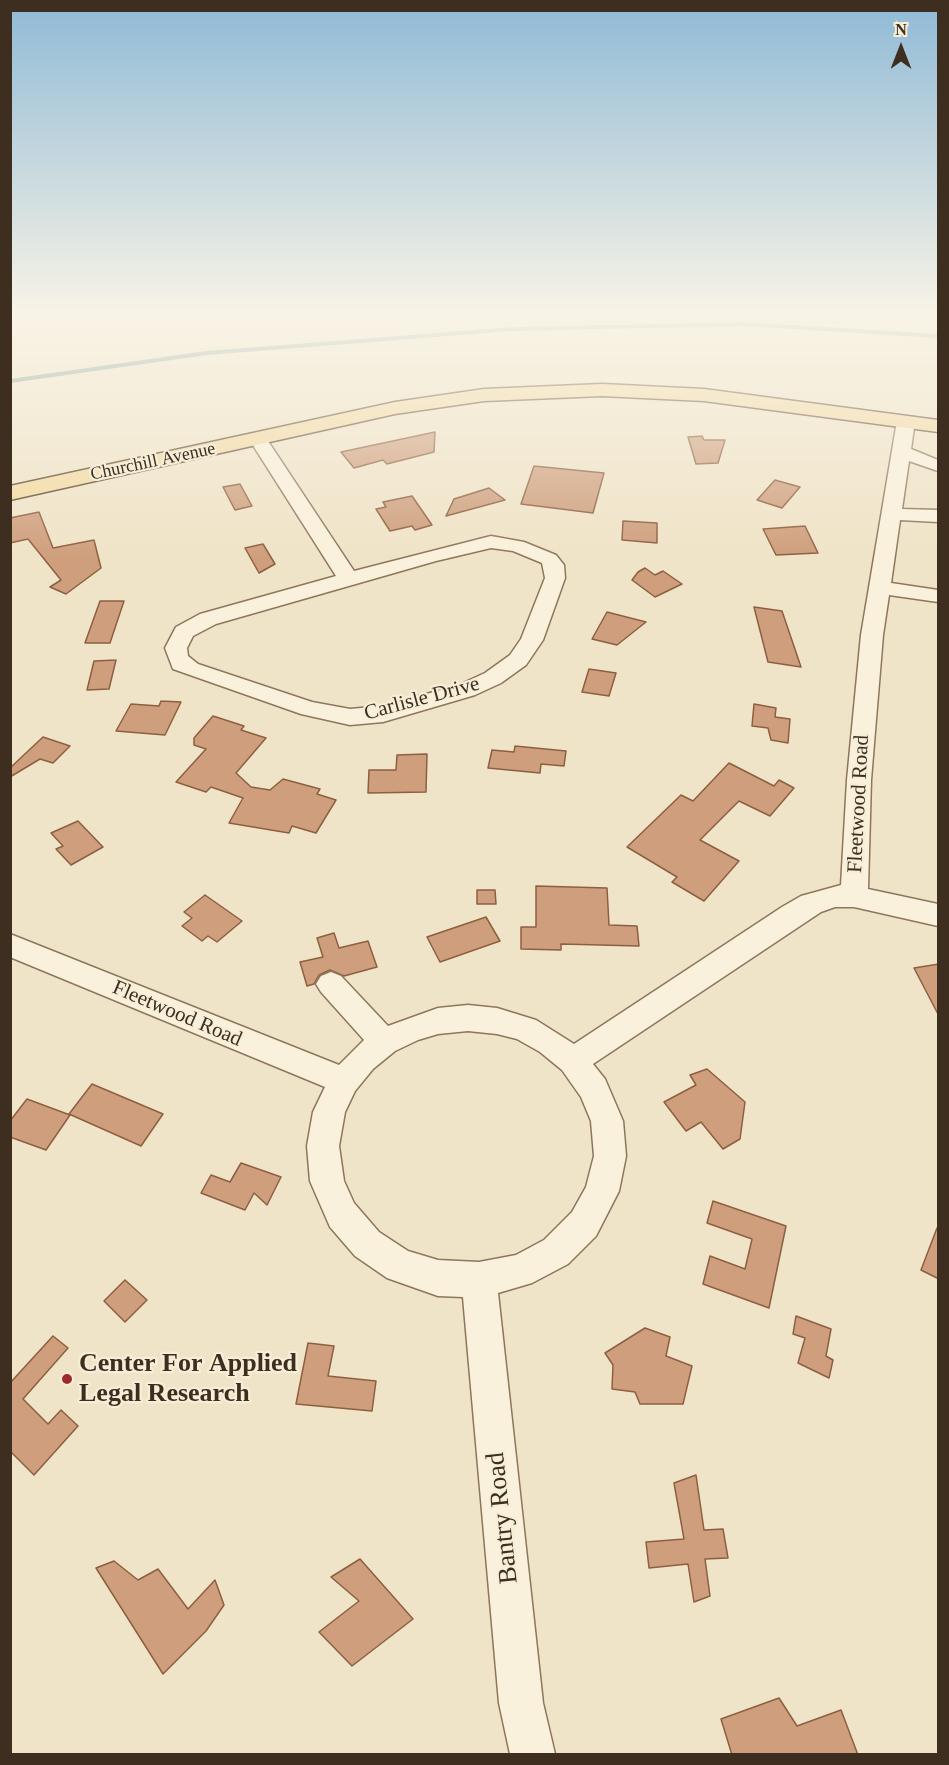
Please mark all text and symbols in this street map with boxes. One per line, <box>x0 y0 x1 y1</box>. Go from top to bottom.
north arrow <box>871 18 931 78</box>
text: N <box>895 21 907 38</box>
street label: Churchill Avenue <box>89 438 217 486</box>
street label: Carlisle Drive <box>362 672 482 726</box>
street label: Fleetwood Road <box>843 734 875 874</box>
street label: Fleetwood Road <box>108 975 246 1053</box>
place label: Center For Applied Legal Research <box>79 1348 297 1410</box>
marker: Center For Applied Legal Research <box>60 1372 74 1386</box>
street label: Bantry Road <box>481 1451 525 1585</box>

